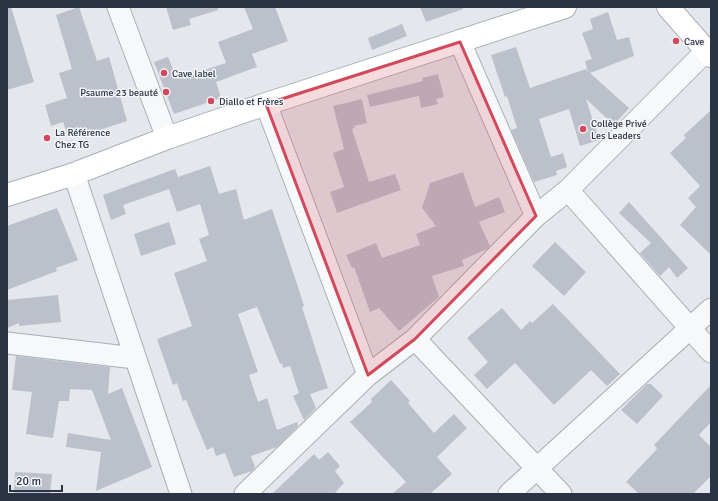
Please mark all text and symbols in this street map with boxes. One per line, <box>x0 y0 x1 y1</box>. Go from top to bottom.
marker: Cave <box>671 36 681 46</box>
place label: Cave <box>684 36 704 48</box>
marker: Cave label <box>159 68 169 78</box>
place label: Cave label <box>172 68 216 80</box>
place label: Psaume 23 beauté <box>80 87 158 99</box>
marker: Psaume 23 beauté <box>161 87 171 97</box>
marker: Diallo et Frères <box>206 96 216 106</box>
place label: Diallo et Frères <box>219 96 284 108</box>
place label: Collège Privé Les Leaders <box>591 118 647 142</box>
marker: Collège Privé Les Leaders <box>578 124 588 134</box>
place label: La Référence Chez TG <box>55 127 110 151</box>
marker: La Référence Chez TG <box>42 133 52 143</box>
scale bar <box>10 467 62 493</box>
text: 20 m <box>16 474 41 489</box>

